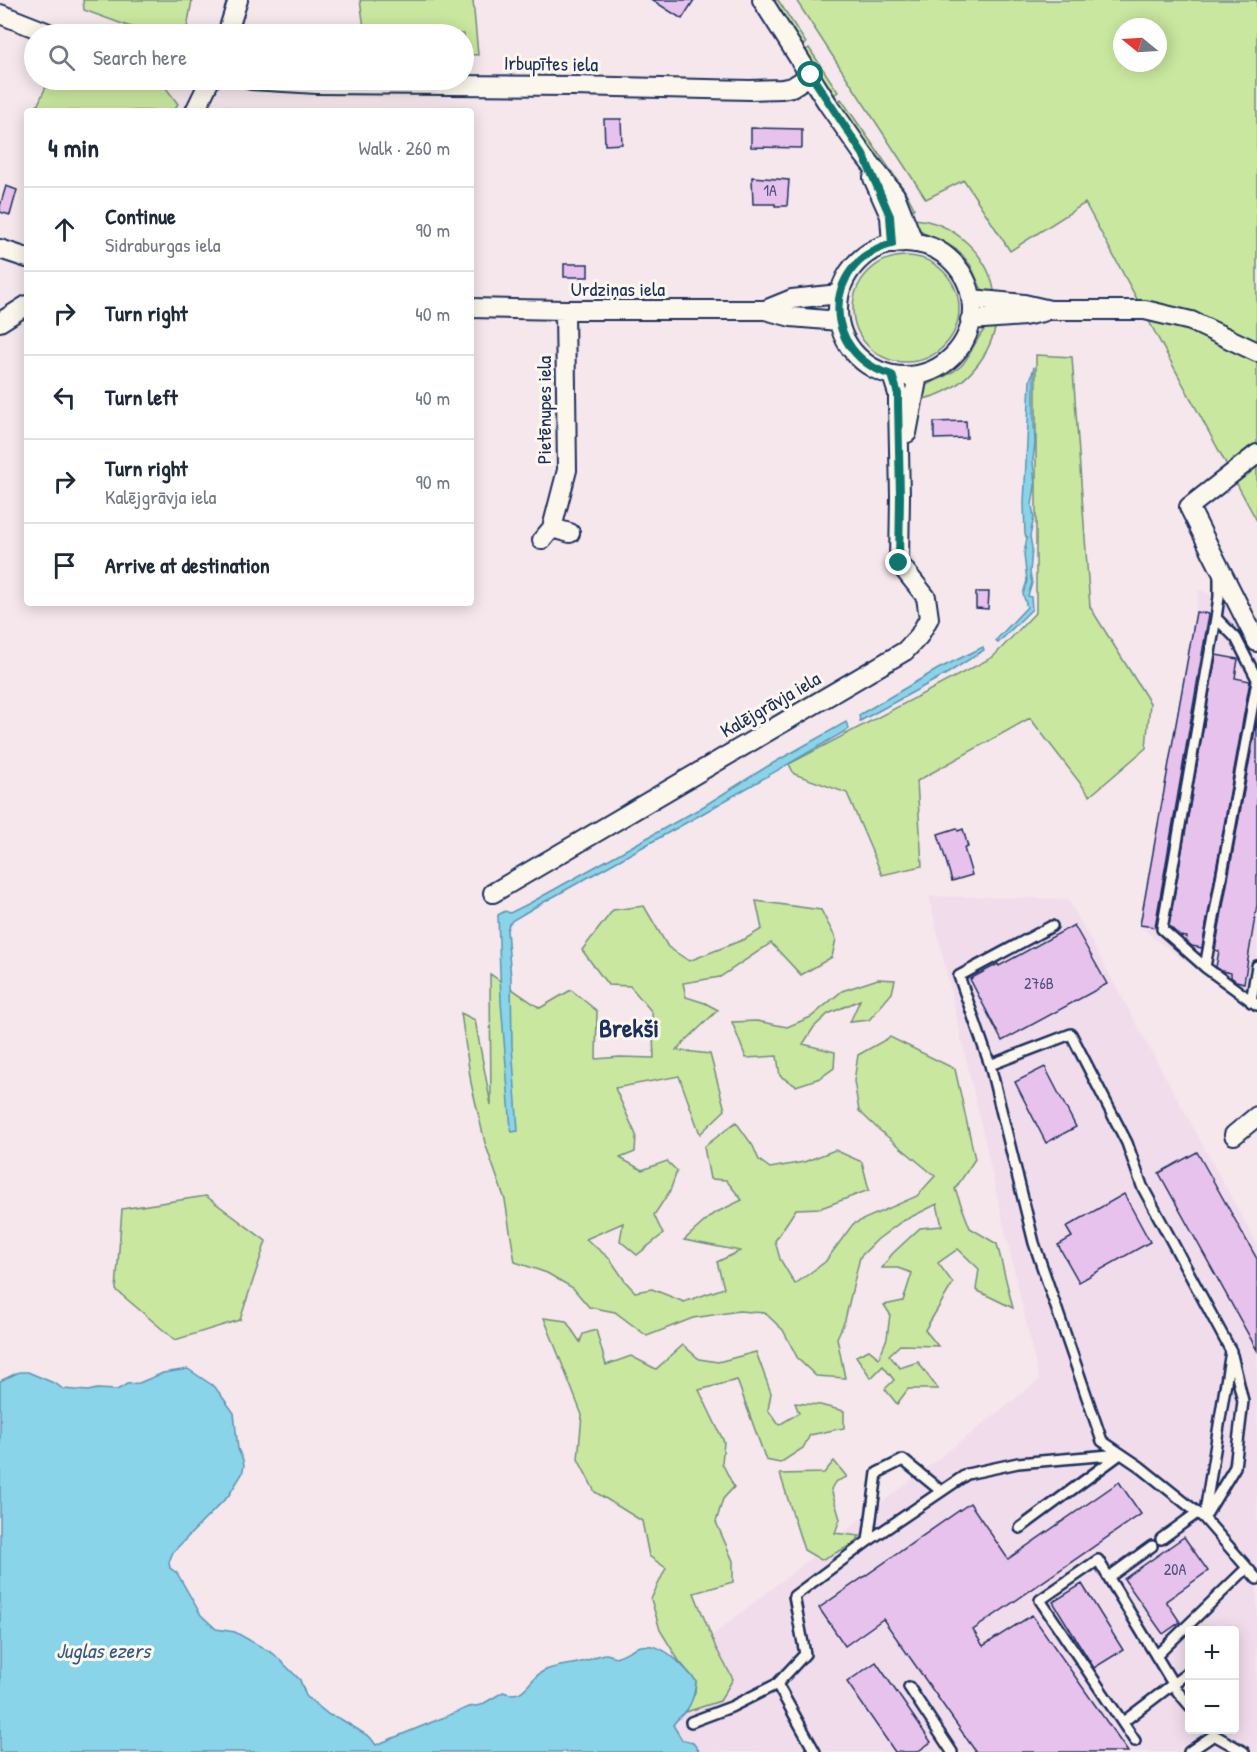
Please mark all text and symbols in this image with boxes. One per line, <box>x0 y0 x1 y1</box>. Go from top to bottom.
north arrow <box>1113 18 1167 72</box>
search box <box>24 24 474 90</box>
icon: search <box>45 41 78 74</box>
text: Search here <box>93 42 187 72</box>
street label: Irbupītes iela <box>504 49 599 77</box>
route start <box>797 61 823 87</box>
text: 4 min <box>48 130 99 165</box>
text: Walk · 260 m <box>359 134 450 161</box>
house number: 1A <box>763 179 777 201</box>
text: Continue <box>105 201 176 231</box>
icon: ahead <box>48 213 81 246</box>
text: 90 m <box>416 216 450 243</box>
text: Sidraburgas iela <box>105 231 221 258</box>
street label: Urdziņas iela <box>571 275 665 302</box>
icon: right <box>48 297 81 330</box>
text: Turn right <box>105 298 188 328</box>
text: 40 m <box>415 300 450 327</box>
street label: Pietēnupes iela <box>530 356 557 464</box>
icon: left <box>48 381 81 414</box>
text: Turn left <box>105 382 178 412</box>
text: 40 m <box>415 384 450 411</box>
text: Turn right <box>105 453 188 483</box>
icon: right <box>48 465 81 498</box>
text: 90 m <box>416 468 450 495</box>
text: Kalējgrāvja iela <box>105 483 216 510</box>
icon: arrive <box>48 549 81 582</box>
route end <box>885 549 911 575</box>
text: Arrive at destination <box>105 550 270 580</box>
street label: Kalējgrāvja iela <box>715 664 825 744</box>
house number: 276B <box>1024 972 1054 994</box>
district label: Brekši <box>599 1010 659 1045</box>
house number: 20A <box>1164 1558 1186 1580</box>
map controls <box>1185 1626 1239 1734</box>
button: + <box>1185 1626 1239 1680</box>
water label: Juglas ezers <box>56 1636 152 1665</box>
button: − <box>1185 1680 1239 1734</box>

